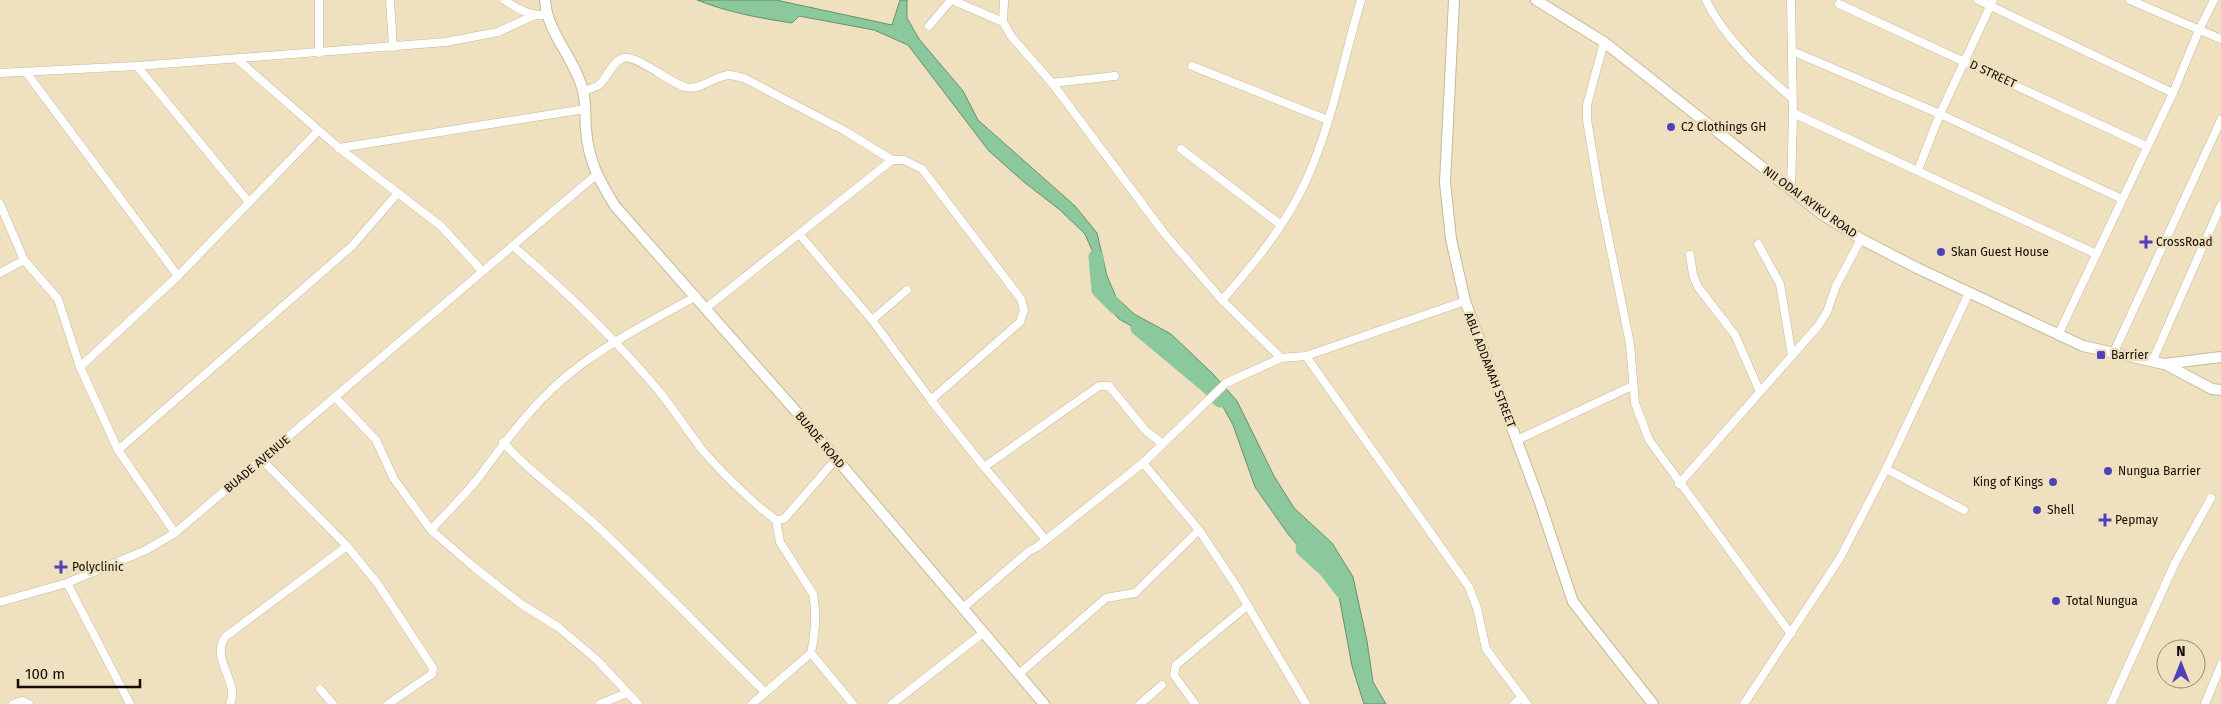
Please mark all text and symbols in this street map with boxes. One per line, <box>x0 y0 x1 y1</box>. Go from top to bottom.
street label: D STREET <box>1968 57 2019 91</box>
place label: C2 Clothings GH <box>1681 120 1766 134</box>
marker: C2 Clothings GH <box>1665 121 1677 133</box>
street label: NII ODAI AYIKU ROAD <box>1760 163 1860 241</box>
place label: CrossRoad <box>2156 235 2213 249</box>
marker: CrossRoad <box>2140 236 2152 248</box>
place label: Skan Guest House <box>1951 245 2049 259</box>
marker: Skan Guest House <box>1935 246 1947 258</box>
street label: ABLI ADDAMAH STREET <box>1462 310 1519 430</box>
place label: Barrier <box>2111 348 2149 362</box>
marker: Barrier <box>2095 349 2107 361</box>
street label: BUADE ROAD <box>792 409 848 471</box>
street label: BUADE AVENUE <box>221 432 293 496</box>
place label: Nungua Barrier <box>2118 464 2201 478</box>
marker: Nungua Barrier <box>2102 465 2114 477</box>
place label: King of Kings <box>1973 475 2043 489</box>
marker: King of Kings <box>2047 476 2059 488</box>
place label: Shell <box>2047 503 2075 517</box>
marker: Shell <box>2031 504 2043 516</box>
place label: Pepmay <box>2115 513 2158 527</box>
marker: Pepmay <box>2099 514 2111 526</box>
marker: Polyclinic <box>54 560 68 574</box>
place label: Polyclinic <box>72 560 124 574</box>
place label: Total Nungua <box>2066 594 2138 608</box>
marker: Total Nungua <box>2050 595 2062 607</box>
north arrow <box>2156 639 2206 689</box>
text: N <box>2176 643 2186 660</box>
scale bar <box>18 656 140 688</box>
text: 100 m <box>25 665 65 683</box>

